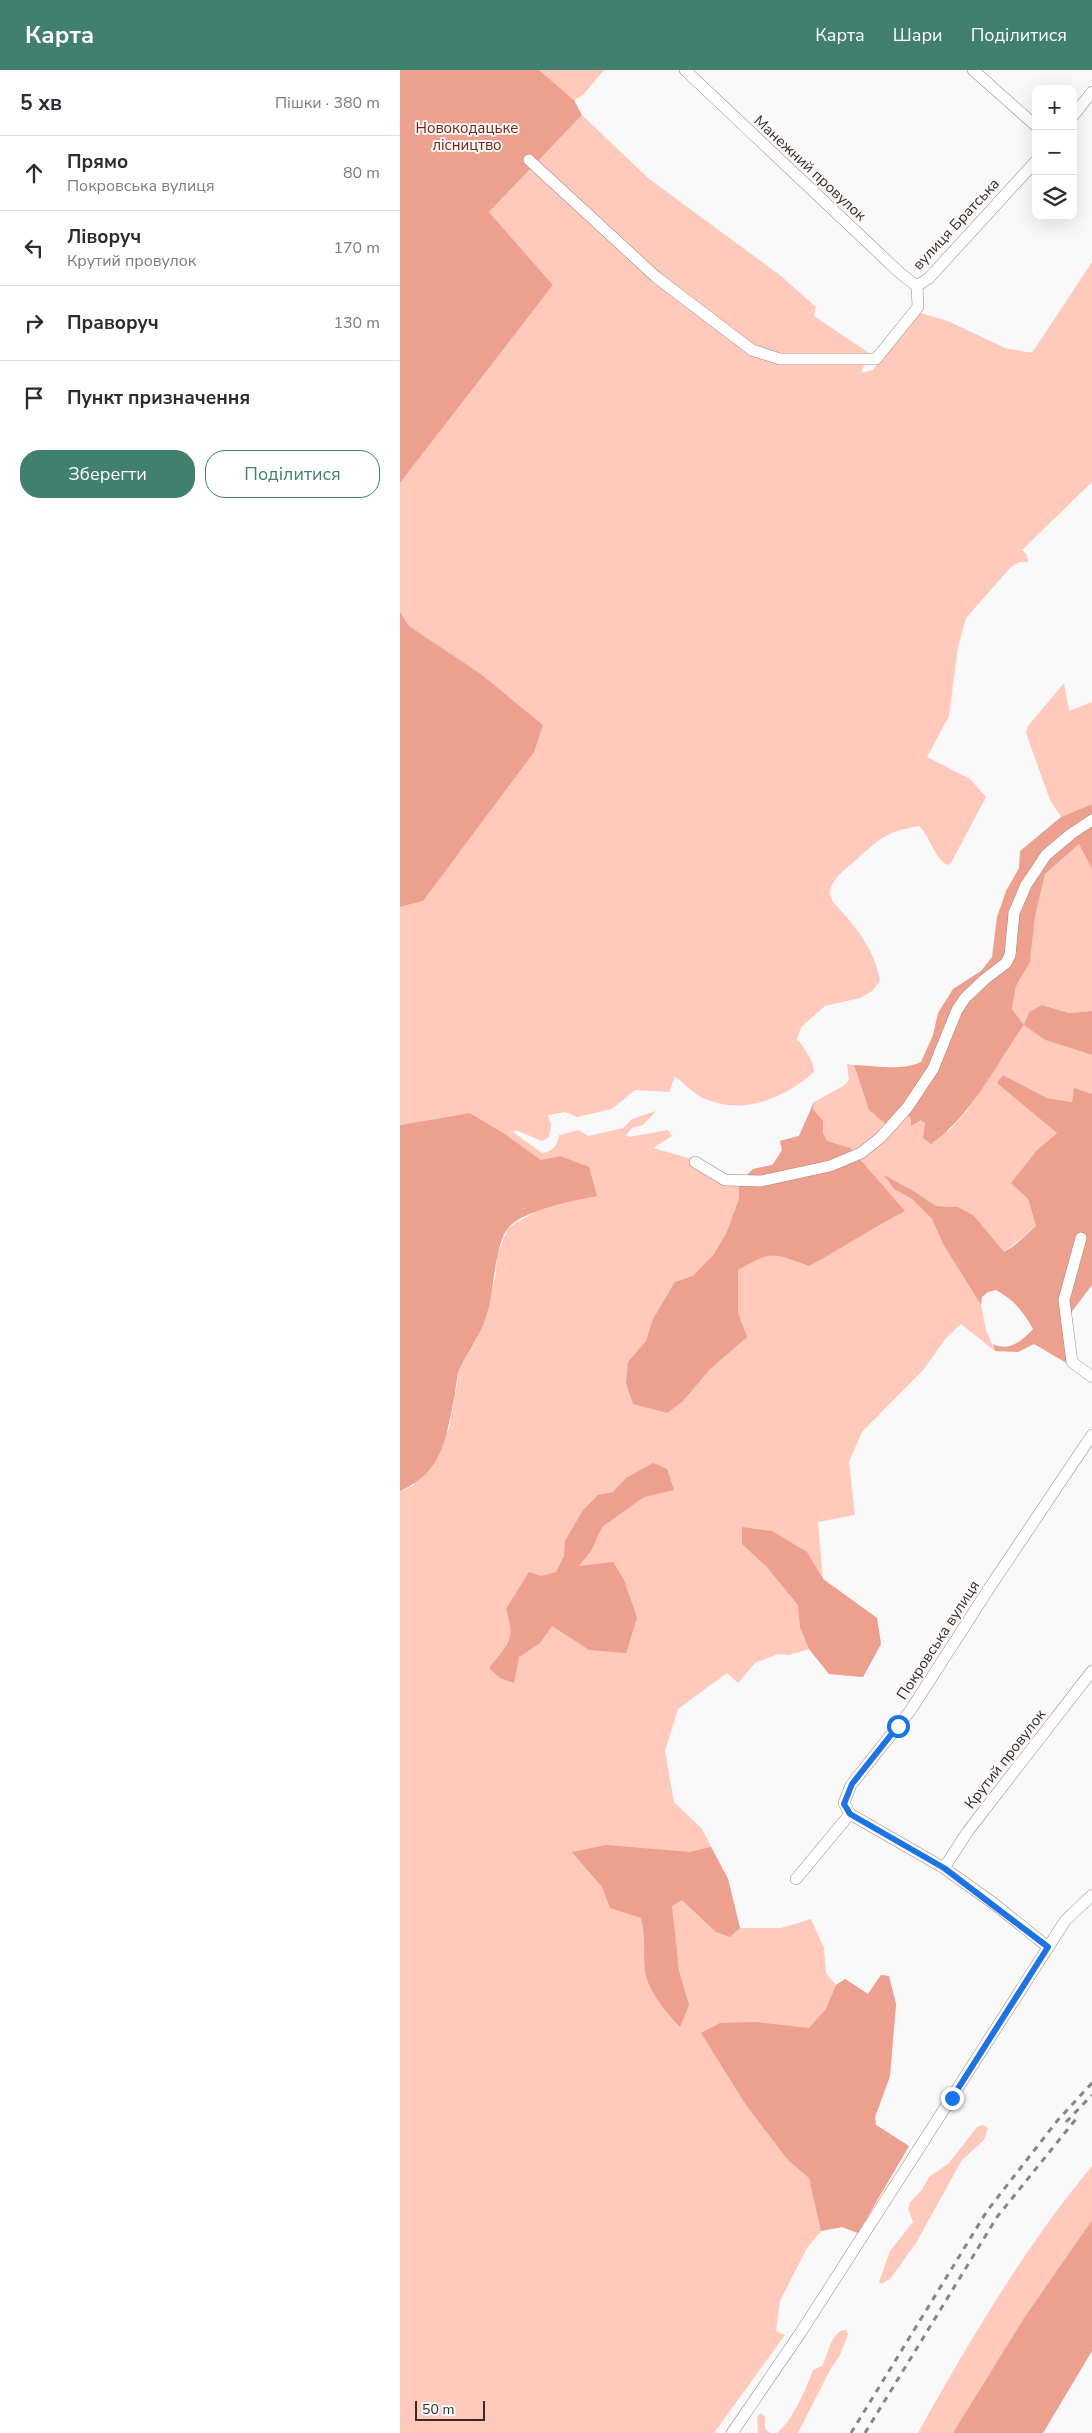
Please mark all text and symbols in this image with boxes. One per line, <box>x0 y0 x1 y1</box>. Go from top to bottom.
text: Карта <box>25 19 94 51</box>
text: Карта <box>815 23 865 47</box>
text: Шари <box>893 23 943 47</box>
text: Поділитися <box>971 23 1067 47</box>
map controls <box>1032 85 1077 220</box>
button: + <box>1032 85 1077 130</box>
text: 5 хв <box>20 89 62 117</box>
text: Пішки · 380 m <box>275 92 380 114</box>
street label: Манежний провулок <box>750 111 870 225</box>
park label: Новокодацьке лісництво <box>416 118 519 155</box>
button: − <box>1032 130 1077 175</box>
text: Прямо <box>67 149 128 175</box>
icon: ahead <box>20 159 48 187</box>
text: 80 m <box>343 162 380 184</box>
street label: вулиця Братська <box>908 174 1004 274</box>
text: Покровська вулиця <box>67 175 215 197</box>
button: layers <box>1032 175 1077 220</box>
text: Ліворуч <box>67 224 141 250</box>
icon: left <box>20 234 48 262</box>
text: 170 m <box>333 237 380 259</box>
text: Крутий провулок <box>67 250 196 272</box>
icon: right <box>20 309 48 337</box>
text: Праворуч <box>67 310 159 336</box>
text: 130 m <box>333 312 380 334</box>
icon: arrive <box>20 384 48 412</box>
text: Пункт призначення <box>67 385 250 411</box>
button: Зберегти <box>20 450 195 498</box>
button: Поділитися <box>205 450 380 498</box>
street label: Покровська вулиця <box>892 1577 984 1703</box>
street label: Крутий провулок <box>960 1705 1050 1813</box>
route start <box>887 1715 910 1738</box>
route end <box>941 2087 964 2110</box>
scale bar <box>415 2398 485 2421</box>
text: 50 m <box>422 2400 454 2419</box>

